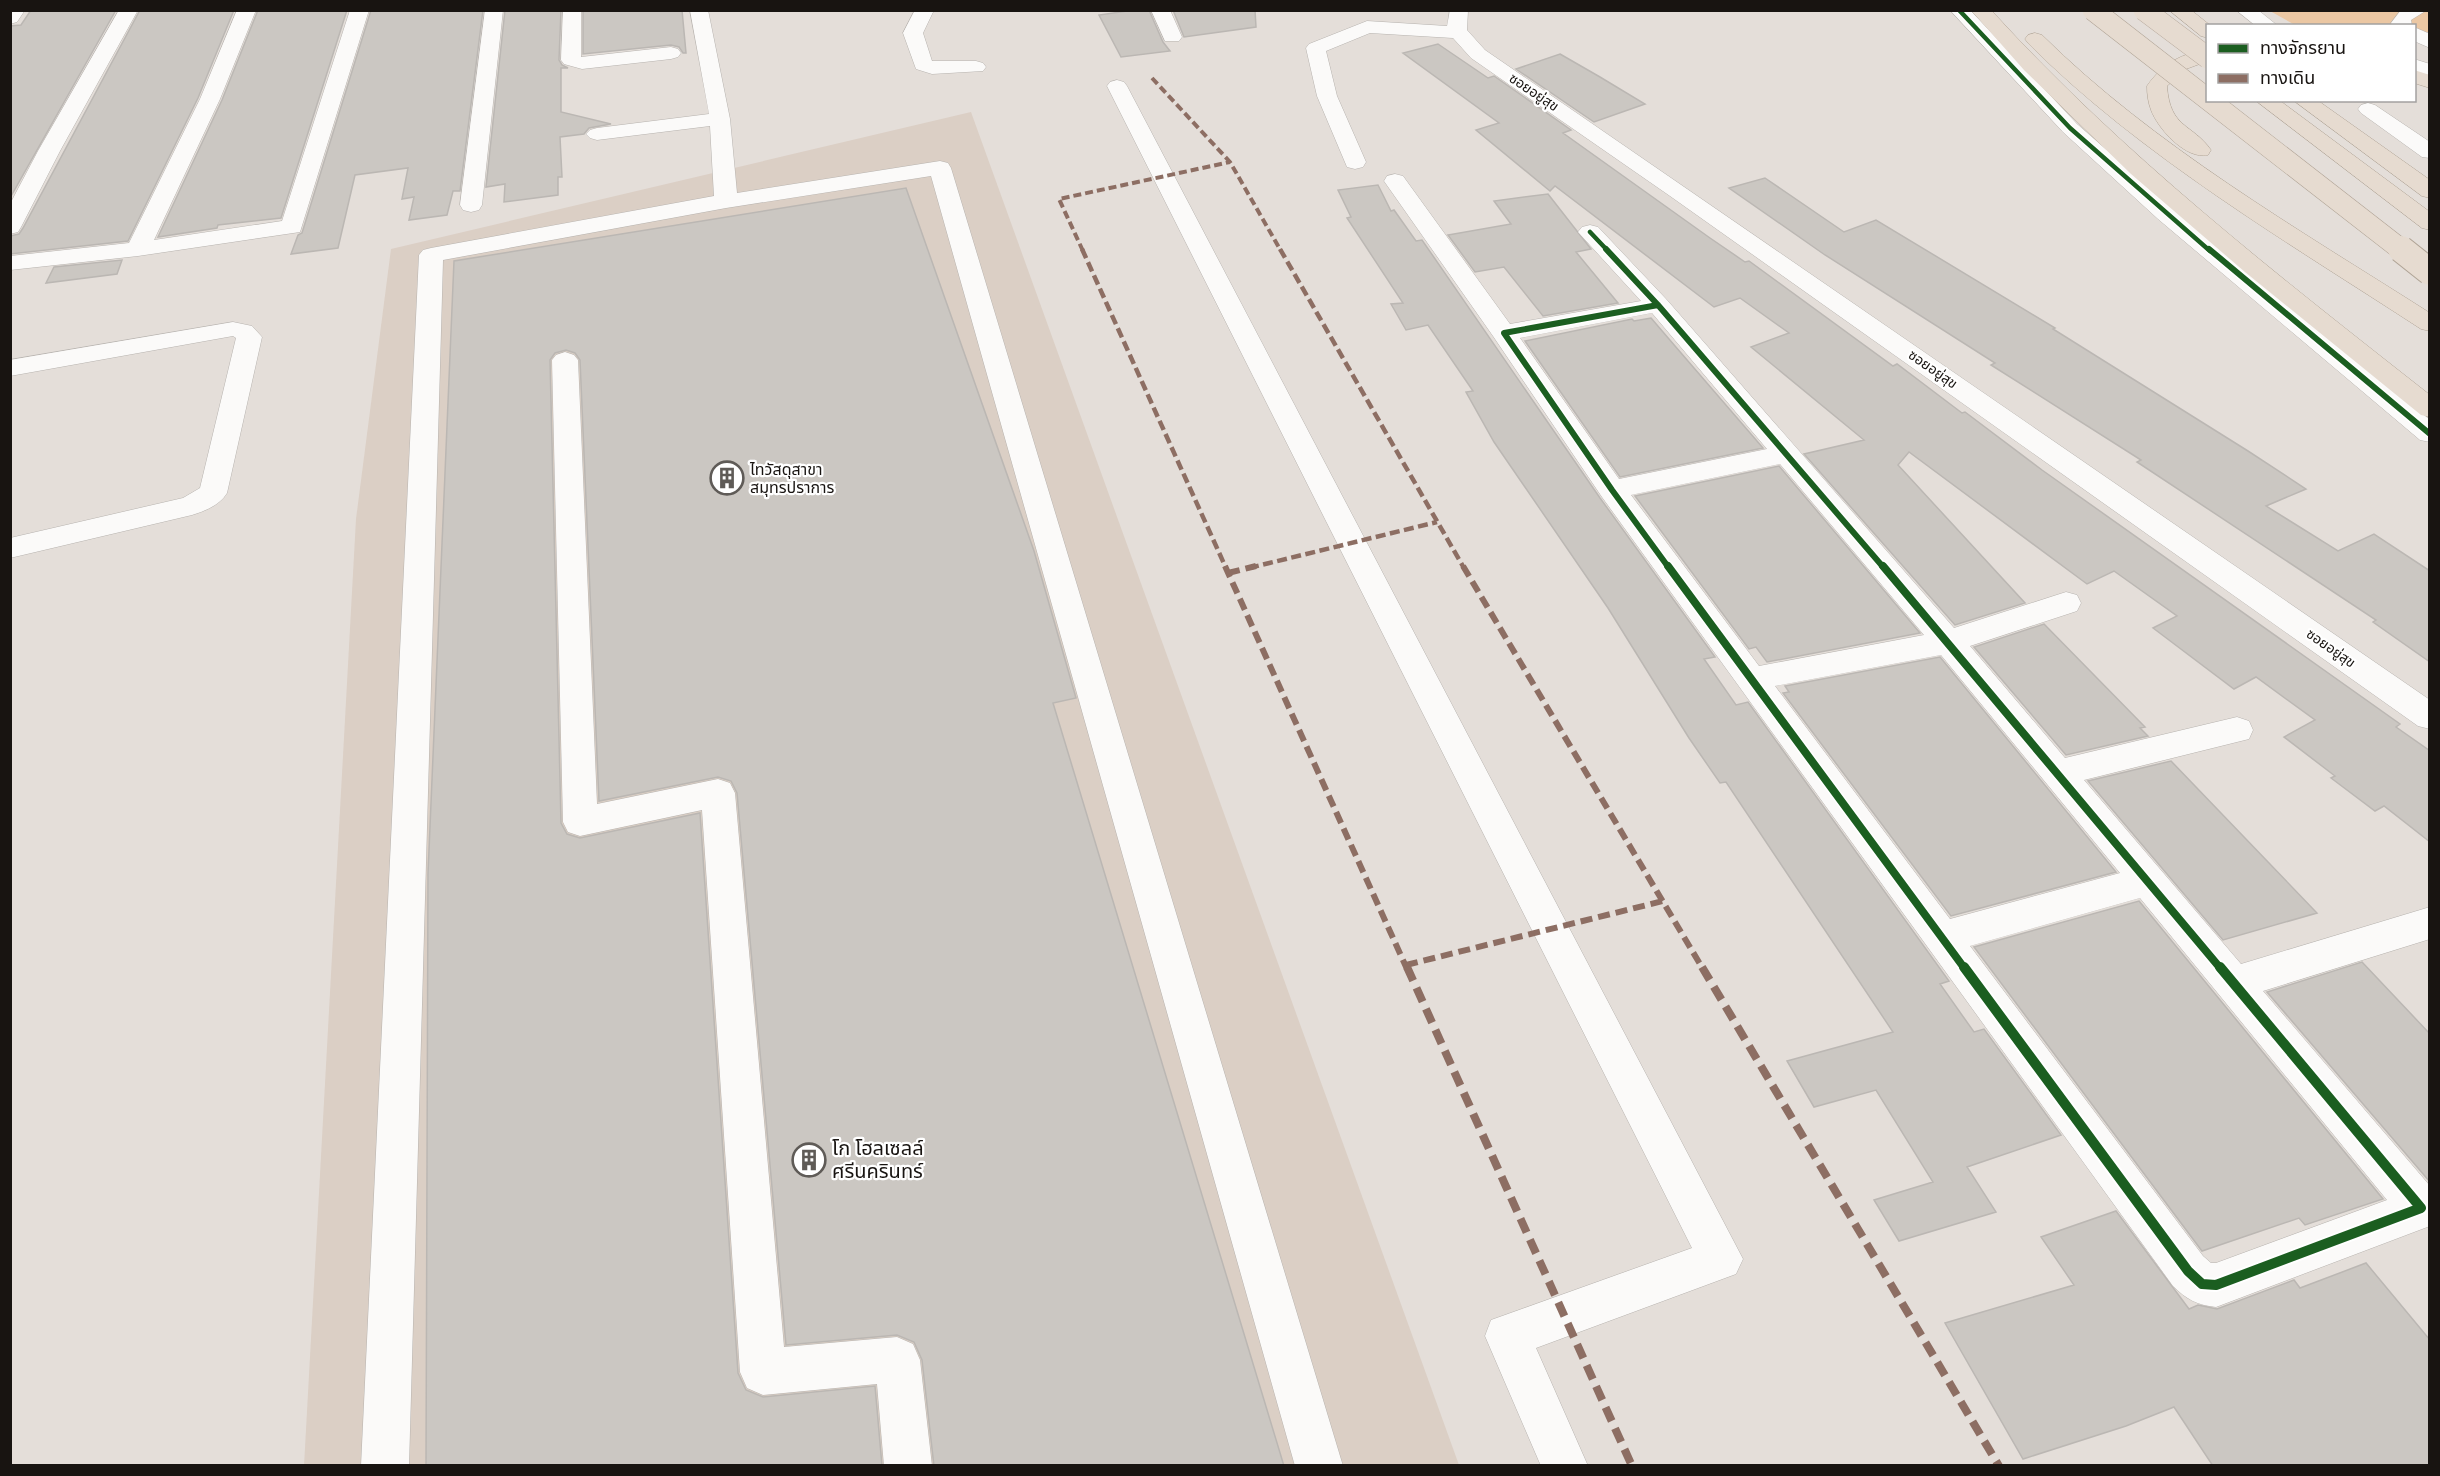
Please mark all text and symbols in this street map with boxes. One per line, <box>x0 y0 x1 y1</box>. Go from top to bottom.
legend <box>2206 24 2416 102</box>
text: ทางจักรยาน <box>2260 35 2346 62</box>
text: ทางเดิน <box>2260 65 2315 92</box>
street label: ซอยอยู่สุข <box>1505 68 1563 117</box>
street label: ซอยอยู่สุข <box>1904 345 1962 394</box>
place label: ไทวัสดุสาขา สมุทรปราการ <box>749 458 835 500</box>
building icon: ไทวัสดุสาขา สมุทรปราการ <box>709 460 745 496</box>
street label: ซอยอยู่สุข <box>2302 624 2360 673</box>
place label: โก โฮลเซลล์ ศรีนครินทร์ <box>832 1134 924 1187</box>
building icon: โก โฮลเซลล์ ศรีนครินทร์ <box>791 1142 827 1178</box>

